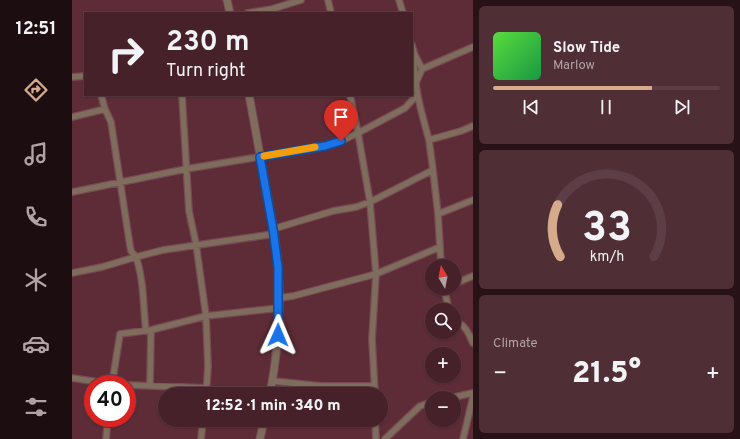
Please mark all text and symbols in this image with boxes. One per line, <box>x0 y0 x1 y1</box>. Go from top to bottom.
text: 12:51 <box>16 18 56 41</box>
text: 230 m <box>166 25 249 61</box>
icon: right <box>100 28 152 80</box>
text: Slow Tide <box>553 39 620 58</box>
text: Marlow <box>553 58 595 74</box>
text: Turn right <box>166 60 246 83</box>
icon: directions <box>22 76 50 104</box>
icon: previous <box>520 96 542 118</box>
icon: pause <box>595 96 617 118</box>
icon: next <box>671 96 693 118</box>
pin <box>324 100 358 141</box>
icon: arrive <box>330 106 352 128</box>
icon: music <box>22 140 50 168</box>
icon: phone <box>22 203 50 231</box>
text: 33 <box>582 203 631 256</box>
text: km/h <box>589 248 624 266</box>
north arrow <box>425 259 461 295</box>
map controls <box>425 259 461 427</box>
icon: climate <box>22 266 50 294</box>
button: search <box>425 303 461 339</box>
position arrow <box>257 314 299 356</box>
icon: car <box>22 330 50 358</box>
text: Climate <box>493 336 538 352</box>
button: + <box>425 347 461 383</box>
text: 21.5° <box>572 356 641 393</box>
text: − <box>493 361 507 388</box>
text: + <box>706 361 720 388</box>
speed limit sign: 40 <box>84 375 136 427</box>
button: − <box>425 391 461 427</box>
icon: filters <box>22 393 50 421</box>
text: 12:52 · 1 min · 340 m <box>205 397 341 416</box>

